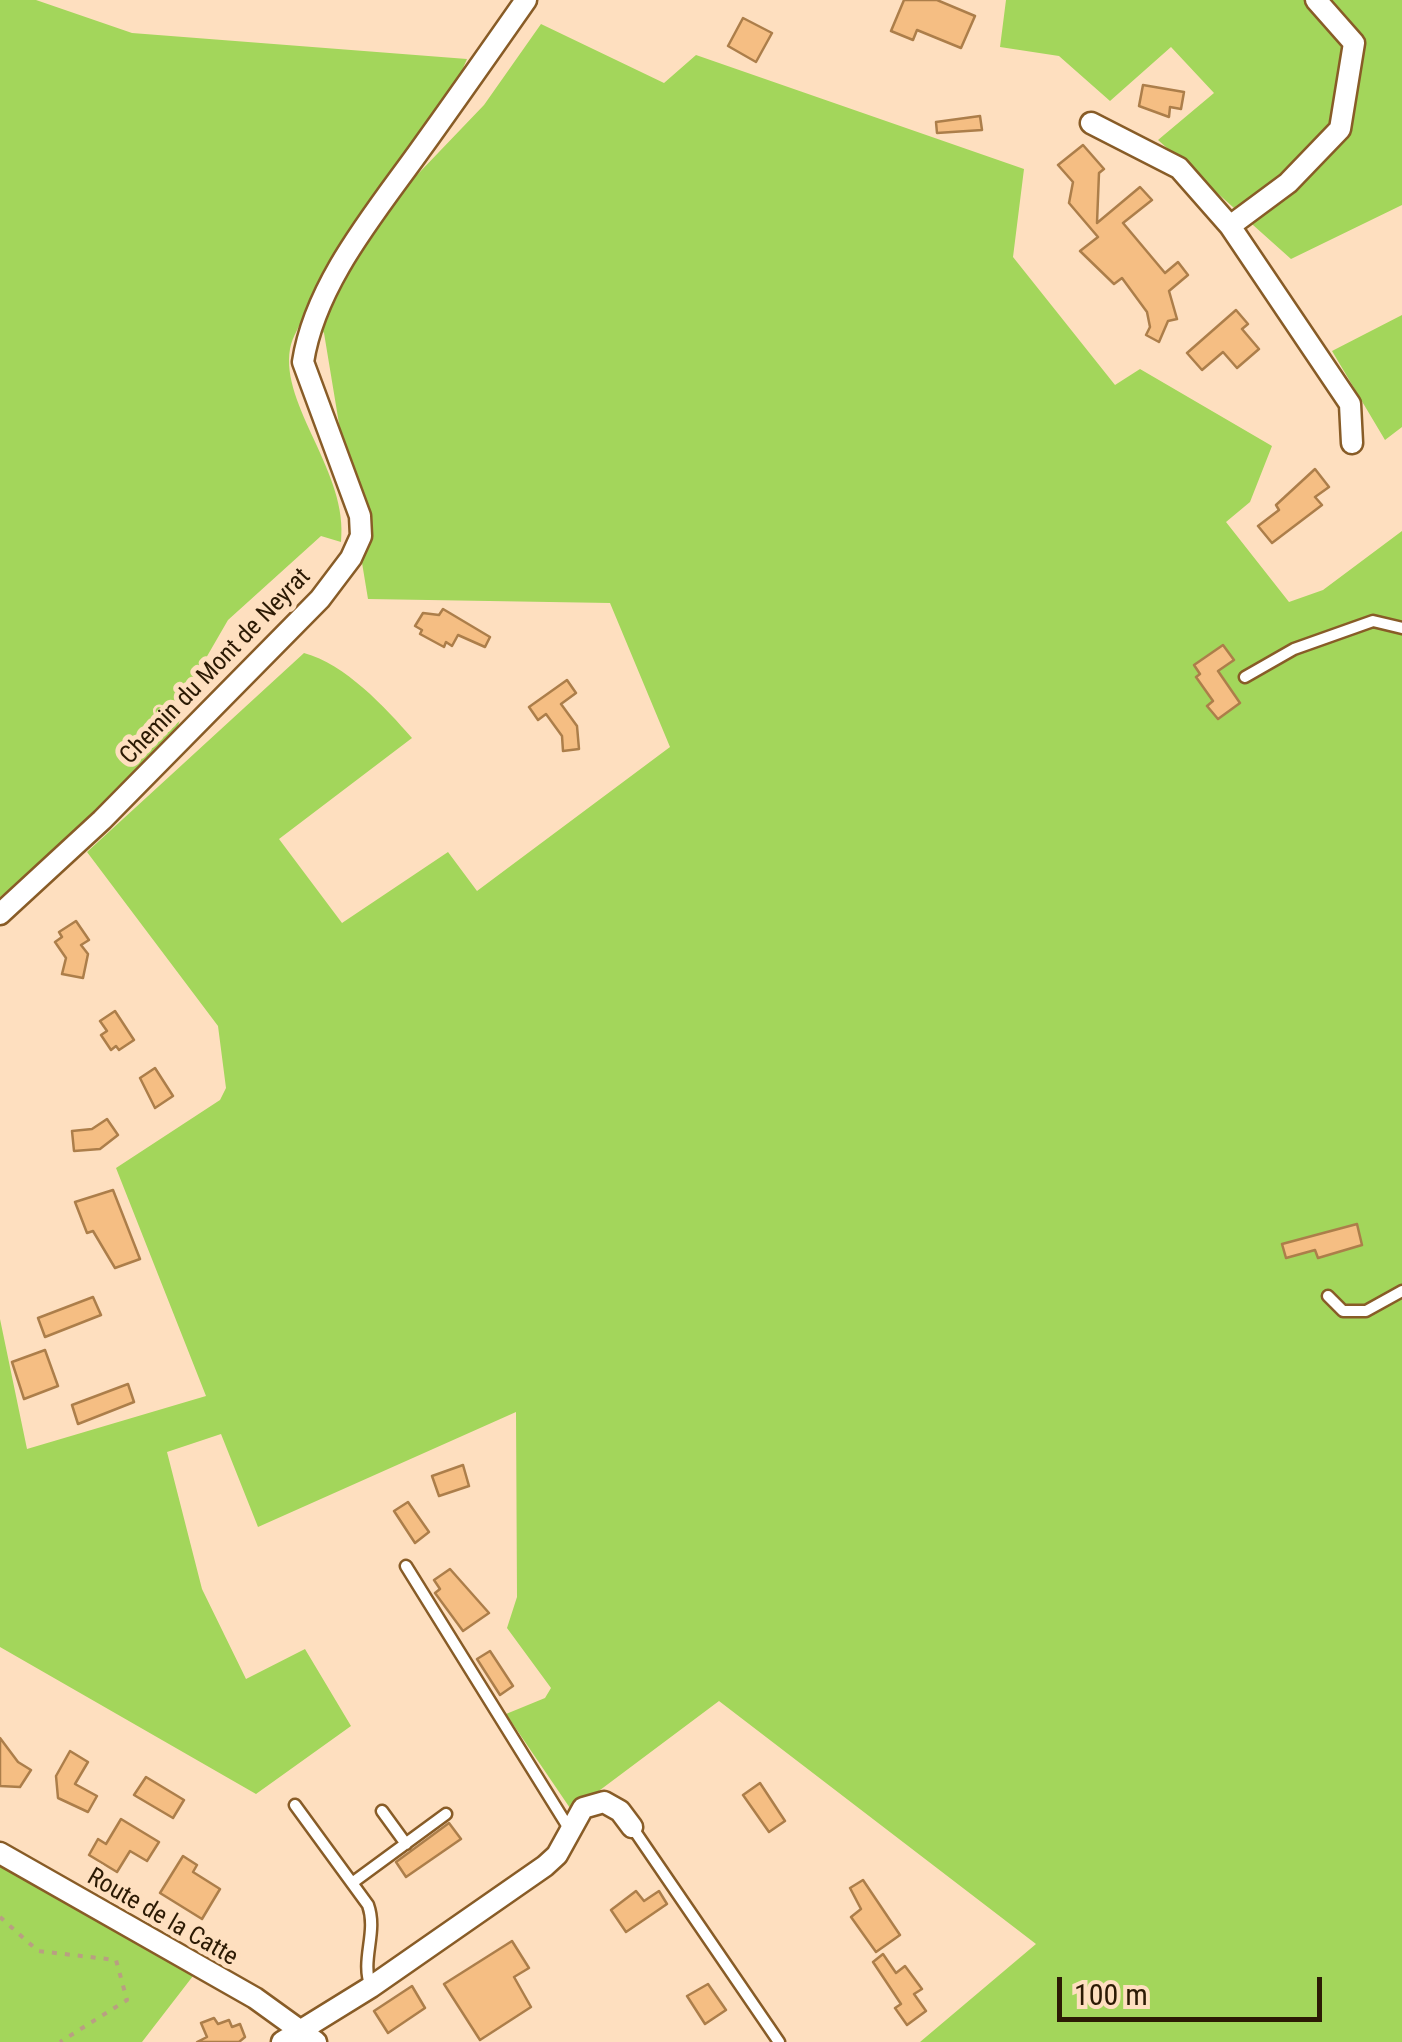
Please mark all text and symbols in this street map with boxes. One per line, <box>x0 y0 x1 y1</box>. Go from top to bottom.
street label: Chemin du Mont de Neyrat <box>115 563 317 771</box>
street label: Route de la Catte <box>81 1863 243 1973</box>
scale bar <box>1062 1957 1327 2019</box>
text: 100 m <box>1074 1977 1148 2012</box>

